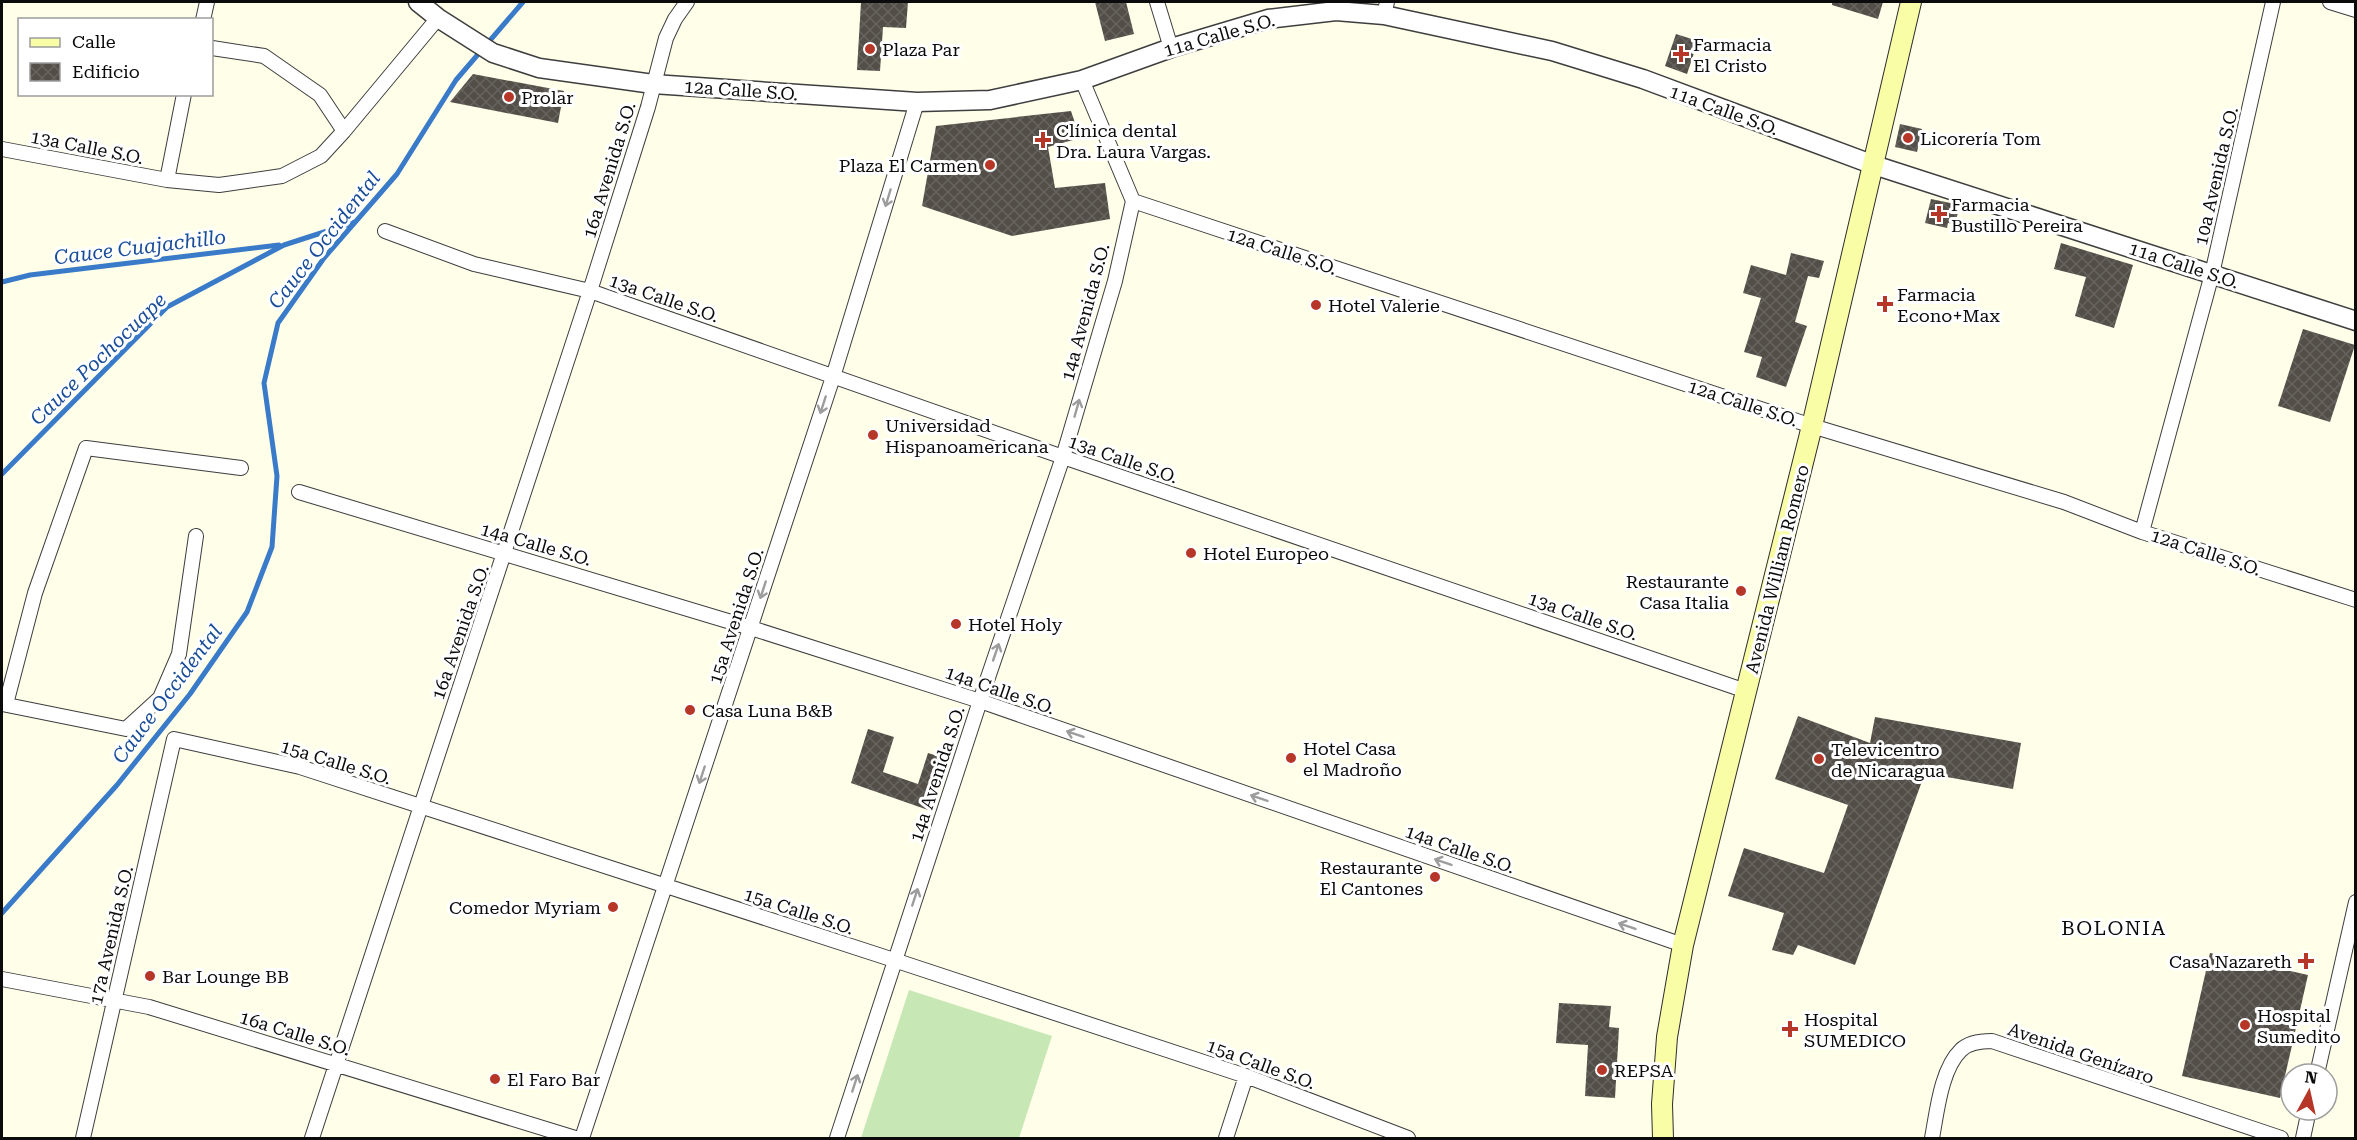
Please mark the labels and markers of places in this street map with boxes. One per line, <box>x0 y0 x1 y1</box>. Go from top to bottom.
place label: Farmacia El Cristo <box>1693 34 1772 76</box>
place label: Plaza Par <box>882 39 960 60</box>
marker: Plaza Par <box>863 42 877 56</box>
marker: Farmacia El Cristo <box>1674 47 1688 61</box>
place label: Prolar <box>521 87 574 108</box>
marker: Prolar <box>502 90 516 104</box>
place label: Clínica dental Dra. Laura Vargas. <box>1056 120 1211 162</box>
place label: Licorería Tom <box>1920 128 2041 149</box>
marker: Clínica dental Dra. Laura Vargas. <box>1034 131 1052 149</box>
marker: Licorería Tom <box>1901 131 1915 145</box>
place label: Plaza El Carmen <box>839 155 978 176</box>
marker: Plaza El Carmen <box>983 158 997 172</box>
place label: Farmacia Bustillo Pereira <box>1951 194 2083 236</box>
marker: Farmacia Bustillo Pereira <box>1932 207 1946 221</box>
place label: Farmacia Econo+Max <box>1897 284 2000 326</box>
place label: Hotel Valerie <box>1328 295 1440 316</box>
marker: Farmacia Econo+Max <box>1878 297 1892 311</box>
marker: Hotel Valerie <box>1309 298 1323 312</box>
place label: Universidad Hispanoamericana <box>885 415 1049 457</box>
marker: Universidad Hispanoamericana <box>866 428 880 442</box>
place label: Hotel Europeo <box>1203 543 1329 564</box>
marker: Hotel Europeo <box>1184 546 1198 560</box>
place label: Restaurante Casa Italia <box>1626 571 1729 613</box>
marker: Restaurante Casa Italia <box>1734 584 1748 598</box>
place label: Hotel Holy <box>968 614 1063 635</box>
marker: Hotel Holy <box>949 617 963 631</box>
place label: Casa Luna B&B <box>702 700 833 721</box>
marker: Casa Luna B&B <box>683 703 697 717</box>
place label: Hotel Casa el Madroño <box>1303 738 1402 780</box>
place label: Televicentro de Nicaragua <box>1831 739 1945 781</box>
marker: Hotel Casa el Madroño <box>1284 751 1298 765</box>
marker: Televicentro de Nicaragua <box>1812 752 1826 766</box>
place label: Restaurante El Cantones <box>1319 857 1423 899</box>
marker: Restaurante El Cantones <box>1428 870 1442 884</box>
place label: Comedor Myriam <box>449 897 601 918</box>
marker: Comedor Myriam <box>606 900 620 914</box>
place label: Casa Nazareth <box>2169 951 2292 972</box>
marker: Casa Nazareth <box>2297 952 2315 970</box>
place label: Bar Lounge BB <box>162 966 289 987</box>
marker: Bar Lounge BB <box>143 969 157 983</box>
place label: Hospital Sumedito <box>2257 1005 2341 1047</box>
place label: Hospital SUMEDICO <box>1804 1009 1906 1051</box>
marker: Hospital Sumedito <box>2238 1018 2252 1032</box>
marker: Hospital SUMEDICO <box>1781 1020 1799 1038</box>
place label: REPSA <box>1614 1060 1674 1081</box>
marker: REPSA <box>1595 1063 1609 1077</box>
place label: El Faro Bar <box>507 1069 600 1090</box>
marker: El Faro Bar <box>488 1072 502 1086</box>

